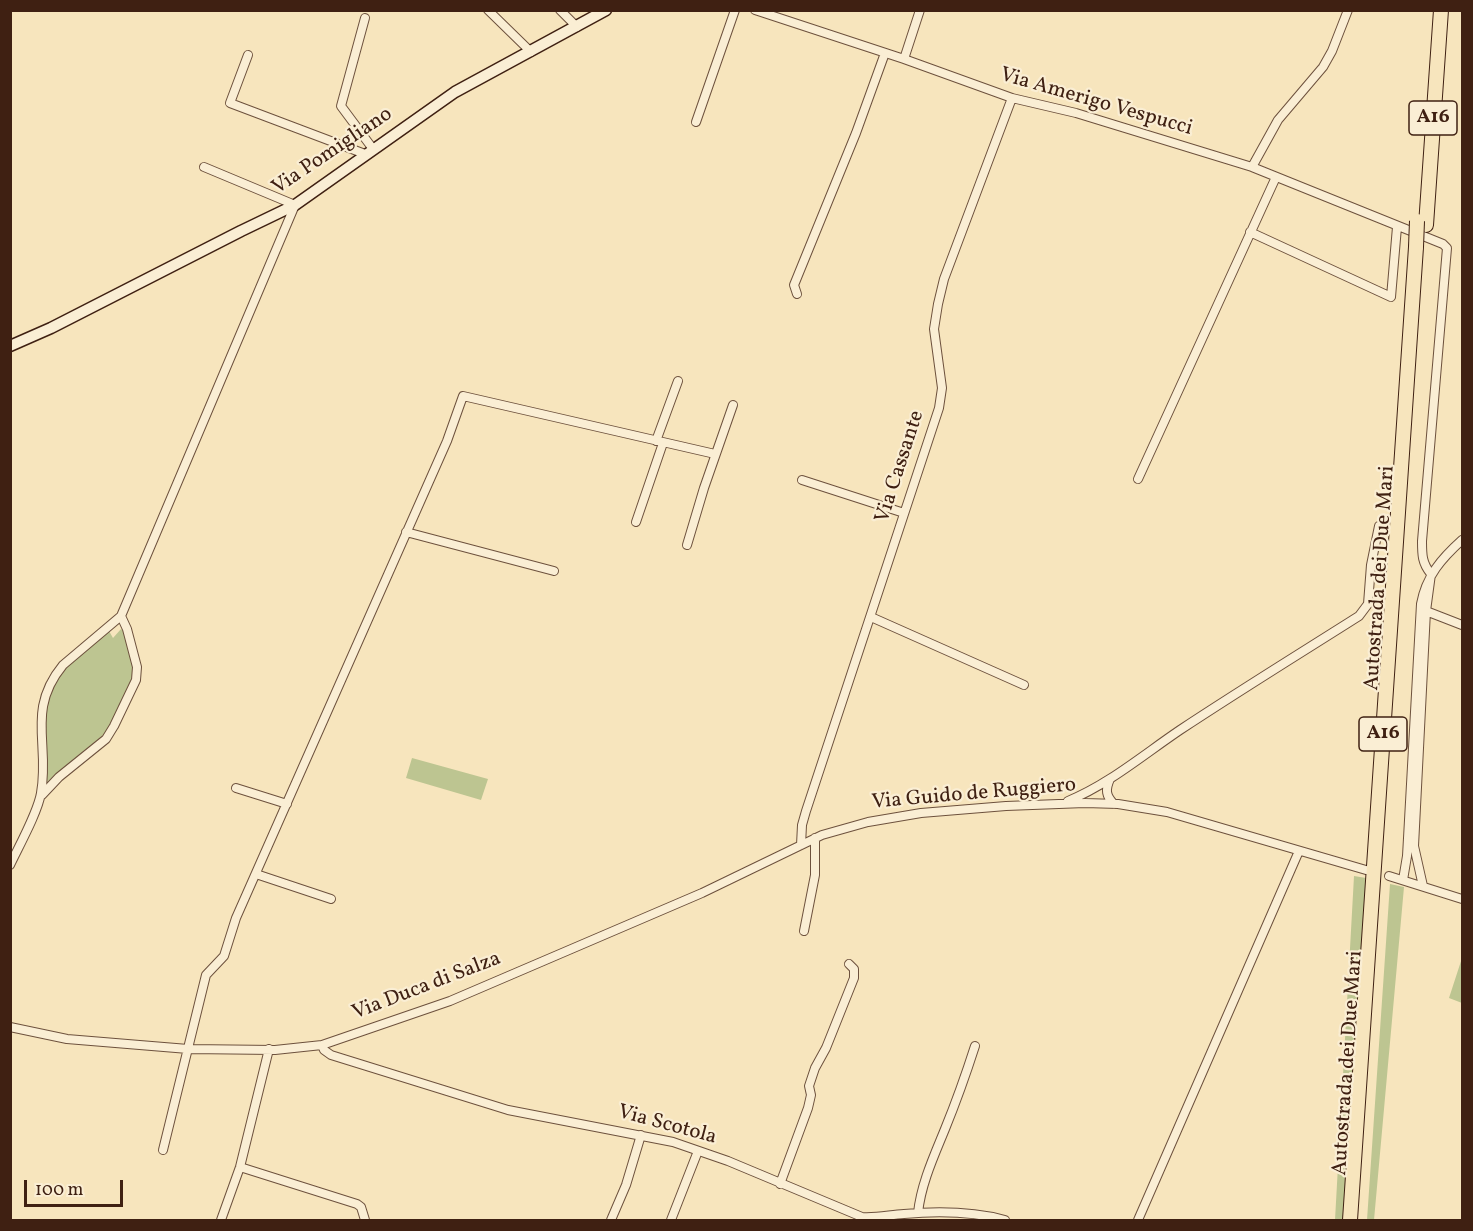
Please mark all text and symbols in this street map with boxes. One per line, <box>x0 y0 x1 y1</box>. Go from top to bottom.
street label: Via Amerigo Vespucci <box>997 63 1195 143</box>
road number: A16 <box>1409 101 1457 135</box>
street label: Via Pomigliano <box>268 102 398 202</box>
street label: Via Cassante <box>871 408 931 526</box>
street label: Autostrada dei Due Mari <box>1361 465 1401 691</box>
road number: A16 <box>1359 717 1407 751</box>
street label: Via Guido de Ruggiero <box>871 774 1077 816</box>
street label: Via Duca di Salza <box>349 947 505 1027</box>
street label: Autostrada dei Due Mari <box>1329 950 1369 1176</box>
street label: Via Scotola <box>615 1101 719 1151</box>
scale bar <box>27 1168 126 1206</box>
text: 100 m <box>35 1178 84 1203</box>

